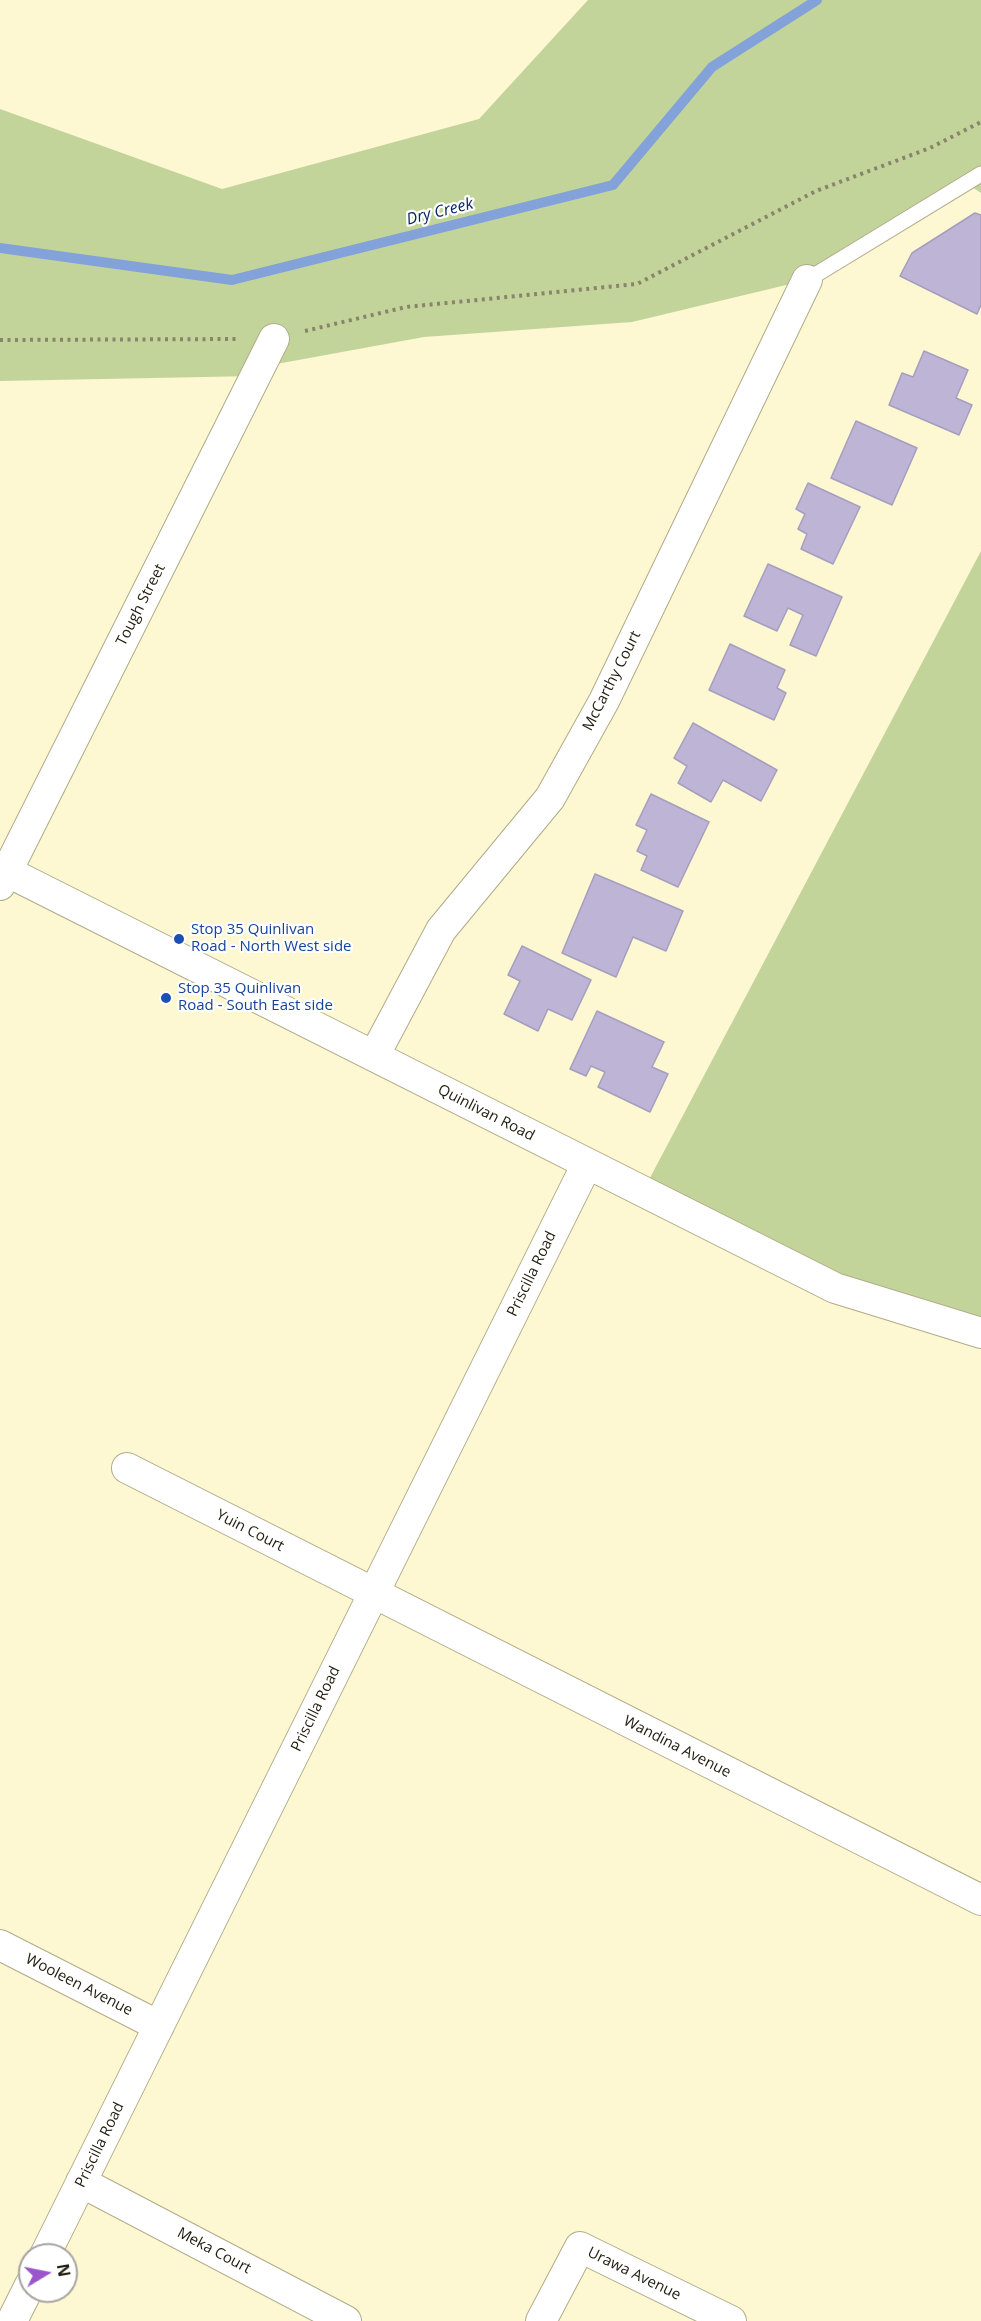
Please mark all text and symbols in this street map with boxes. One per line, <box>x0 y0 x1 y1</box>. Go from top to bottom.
water label: Dry Creek <box>405 194 475 230</box>
street label: Tough Street <box>113 561 169 649</box>
street label: McCarthy Court <box>579 628 645 734</box>
place label: Stop 35 Quinlivan Road - North West side <box>191 921 352 956</box>
marker: Stop 35 Quinlivan Road - North West side <box>172 932 186 946</box>
place label: Stop 35 Quinlivan Road - South East side <box>178 980 333 1015</box>
marker: Stop 35 Quinlivan Road - South East side <box>159 991 173 1005</box>
street label: Quinlivan Road <box>435 1081 537 1145</box>
street label: Priscilla Road <box>504 1228 560 1320</box>
street label: Yuin Court <box>213 1506 287 1556</box>
street label: Priscilla Road <box>288 1663 344 1755</box>
street label: Wandina Avenue <box>620 1712 734 1782</box>
street label: Wooleen Avenue <box>22 1950 136 2020</box>
street label: Priscilla Road <box>72 2099 128 2191</box>
street label: Meka Court <box>174 2224 254 2278</box>
north arrow <box>18 2243 78 2303</box>
street label: Urawa Avenue <box>584 2244 684 2304</box>
text: N <box>52 2262 76 2279</box>

